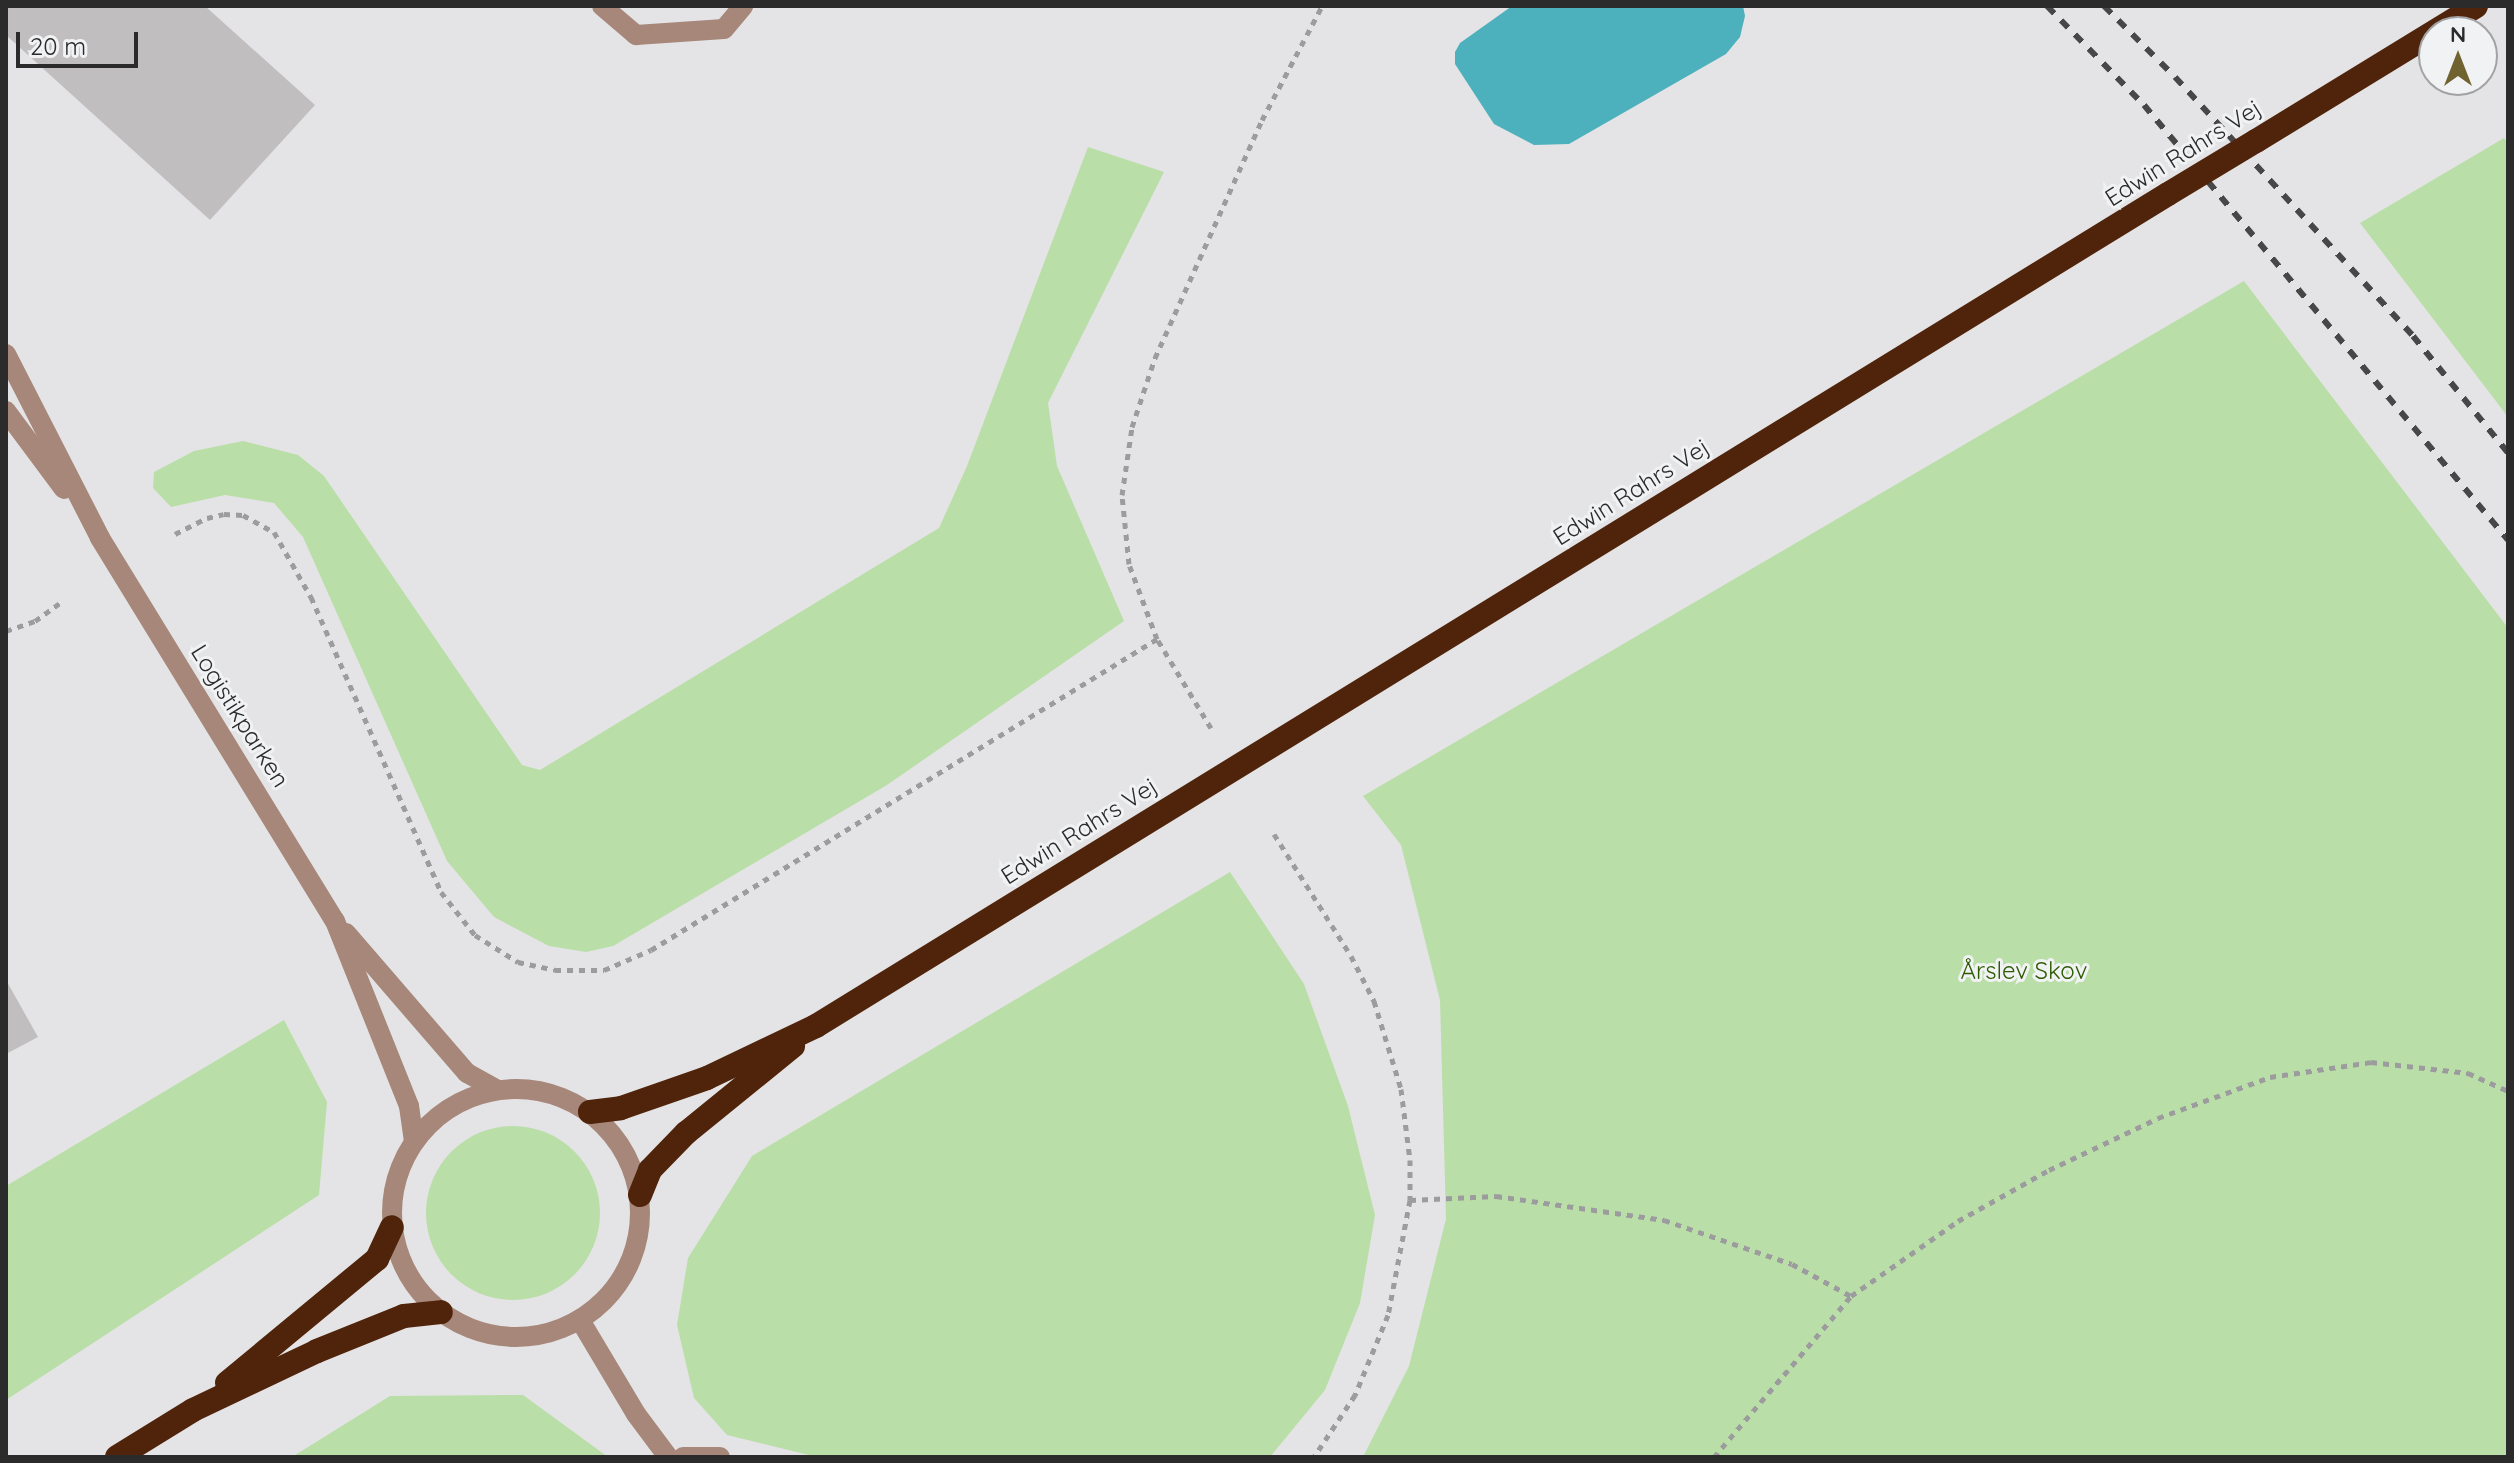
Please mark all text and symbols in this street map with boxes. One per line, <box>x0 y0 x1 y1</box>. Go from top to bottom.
scale bar <box>20 16 142 66</box>
north arrow <box>2418 16 2498 96</box>
text: N <box>2450 20 2466 48</box>
text: 20 m <box>30 31 86 61</box>
street label: Edwin Rahrs Vej <box>2100 93 2266 213</box>
street label: Edwin Rahrs Vej <box>1548 432 1714 552</box>
street label: Logistikparken <box>185 639 295 793</box>
street label: Edwin Rahrs Vej <box>996 771 1162 891</box>
park label: Årslev Skov <box>1961 957 2087 985</box>

